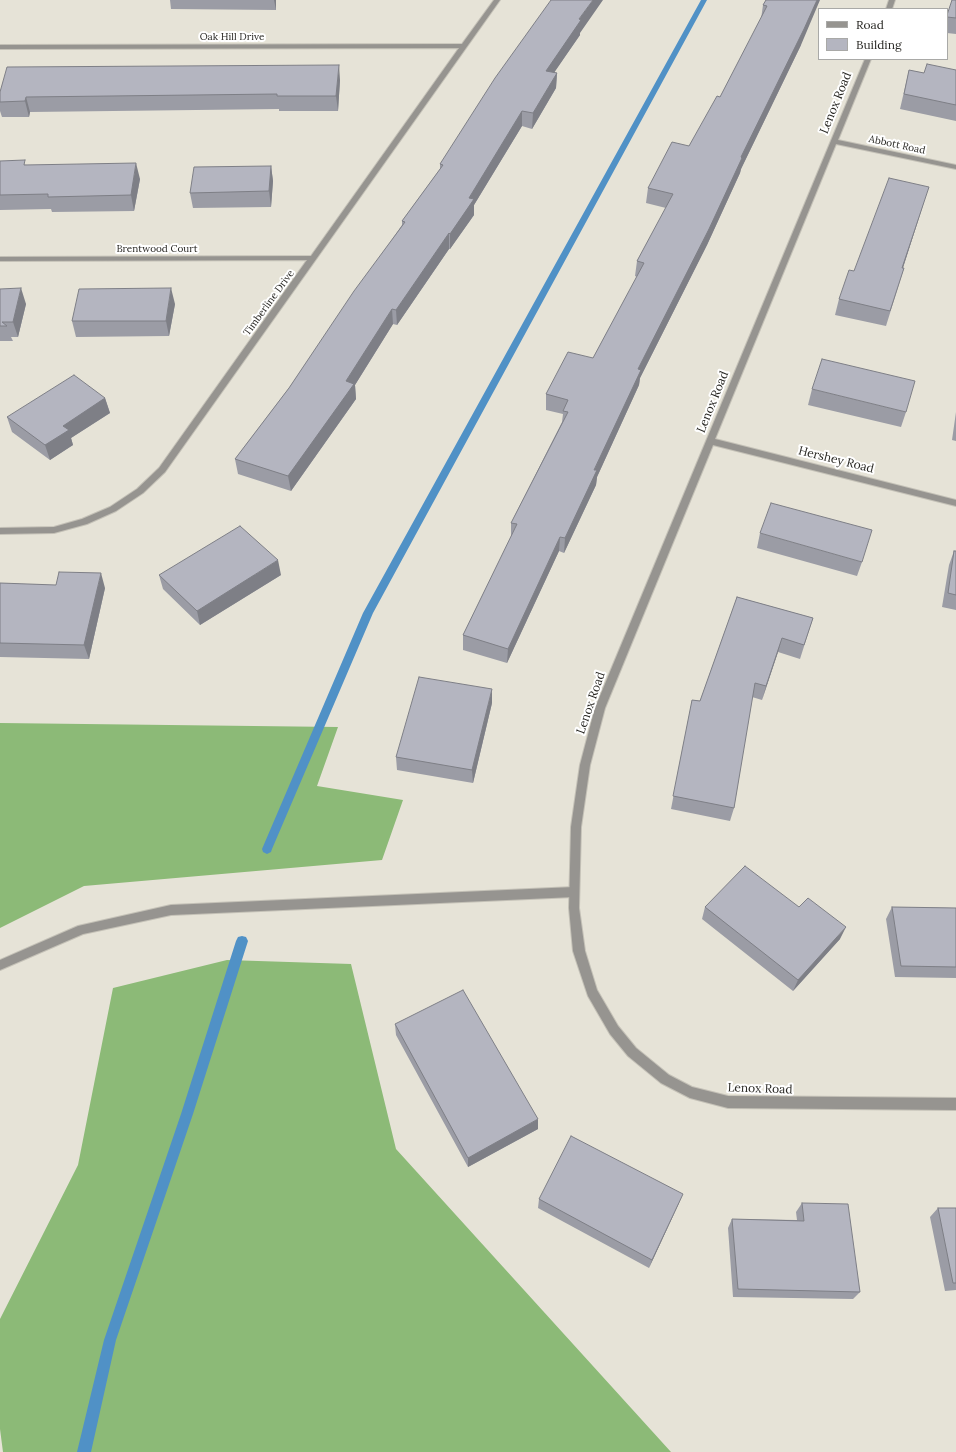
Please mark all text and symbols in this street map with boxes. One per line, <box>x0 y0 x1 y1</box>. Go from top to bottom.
legend <box>818 8 948 60</box>
text: Road <box>856 17 884 32</box>
street label: Oak Hill Drive <box>200 31 264 43</box>
text: Building <box>856 37 902 52</box>
street label: Lenox Road <box>817 70 855 136</box>
street label: Abbott Road <box>868 133 926 157</box>
street label: Brentwood Court <box>116 243 198 255</box>
street label: Timberline Drive <box>241 268 297 338</box>
street label: Lenox Road <box>694 369 732 435</box>
street label: Hershey Road <box>797 444 875 476</box>
street label: Lenox Road <box>574 670 608 736</box>
street label: Lenox Road <box>727 1081 793 1097</box>

